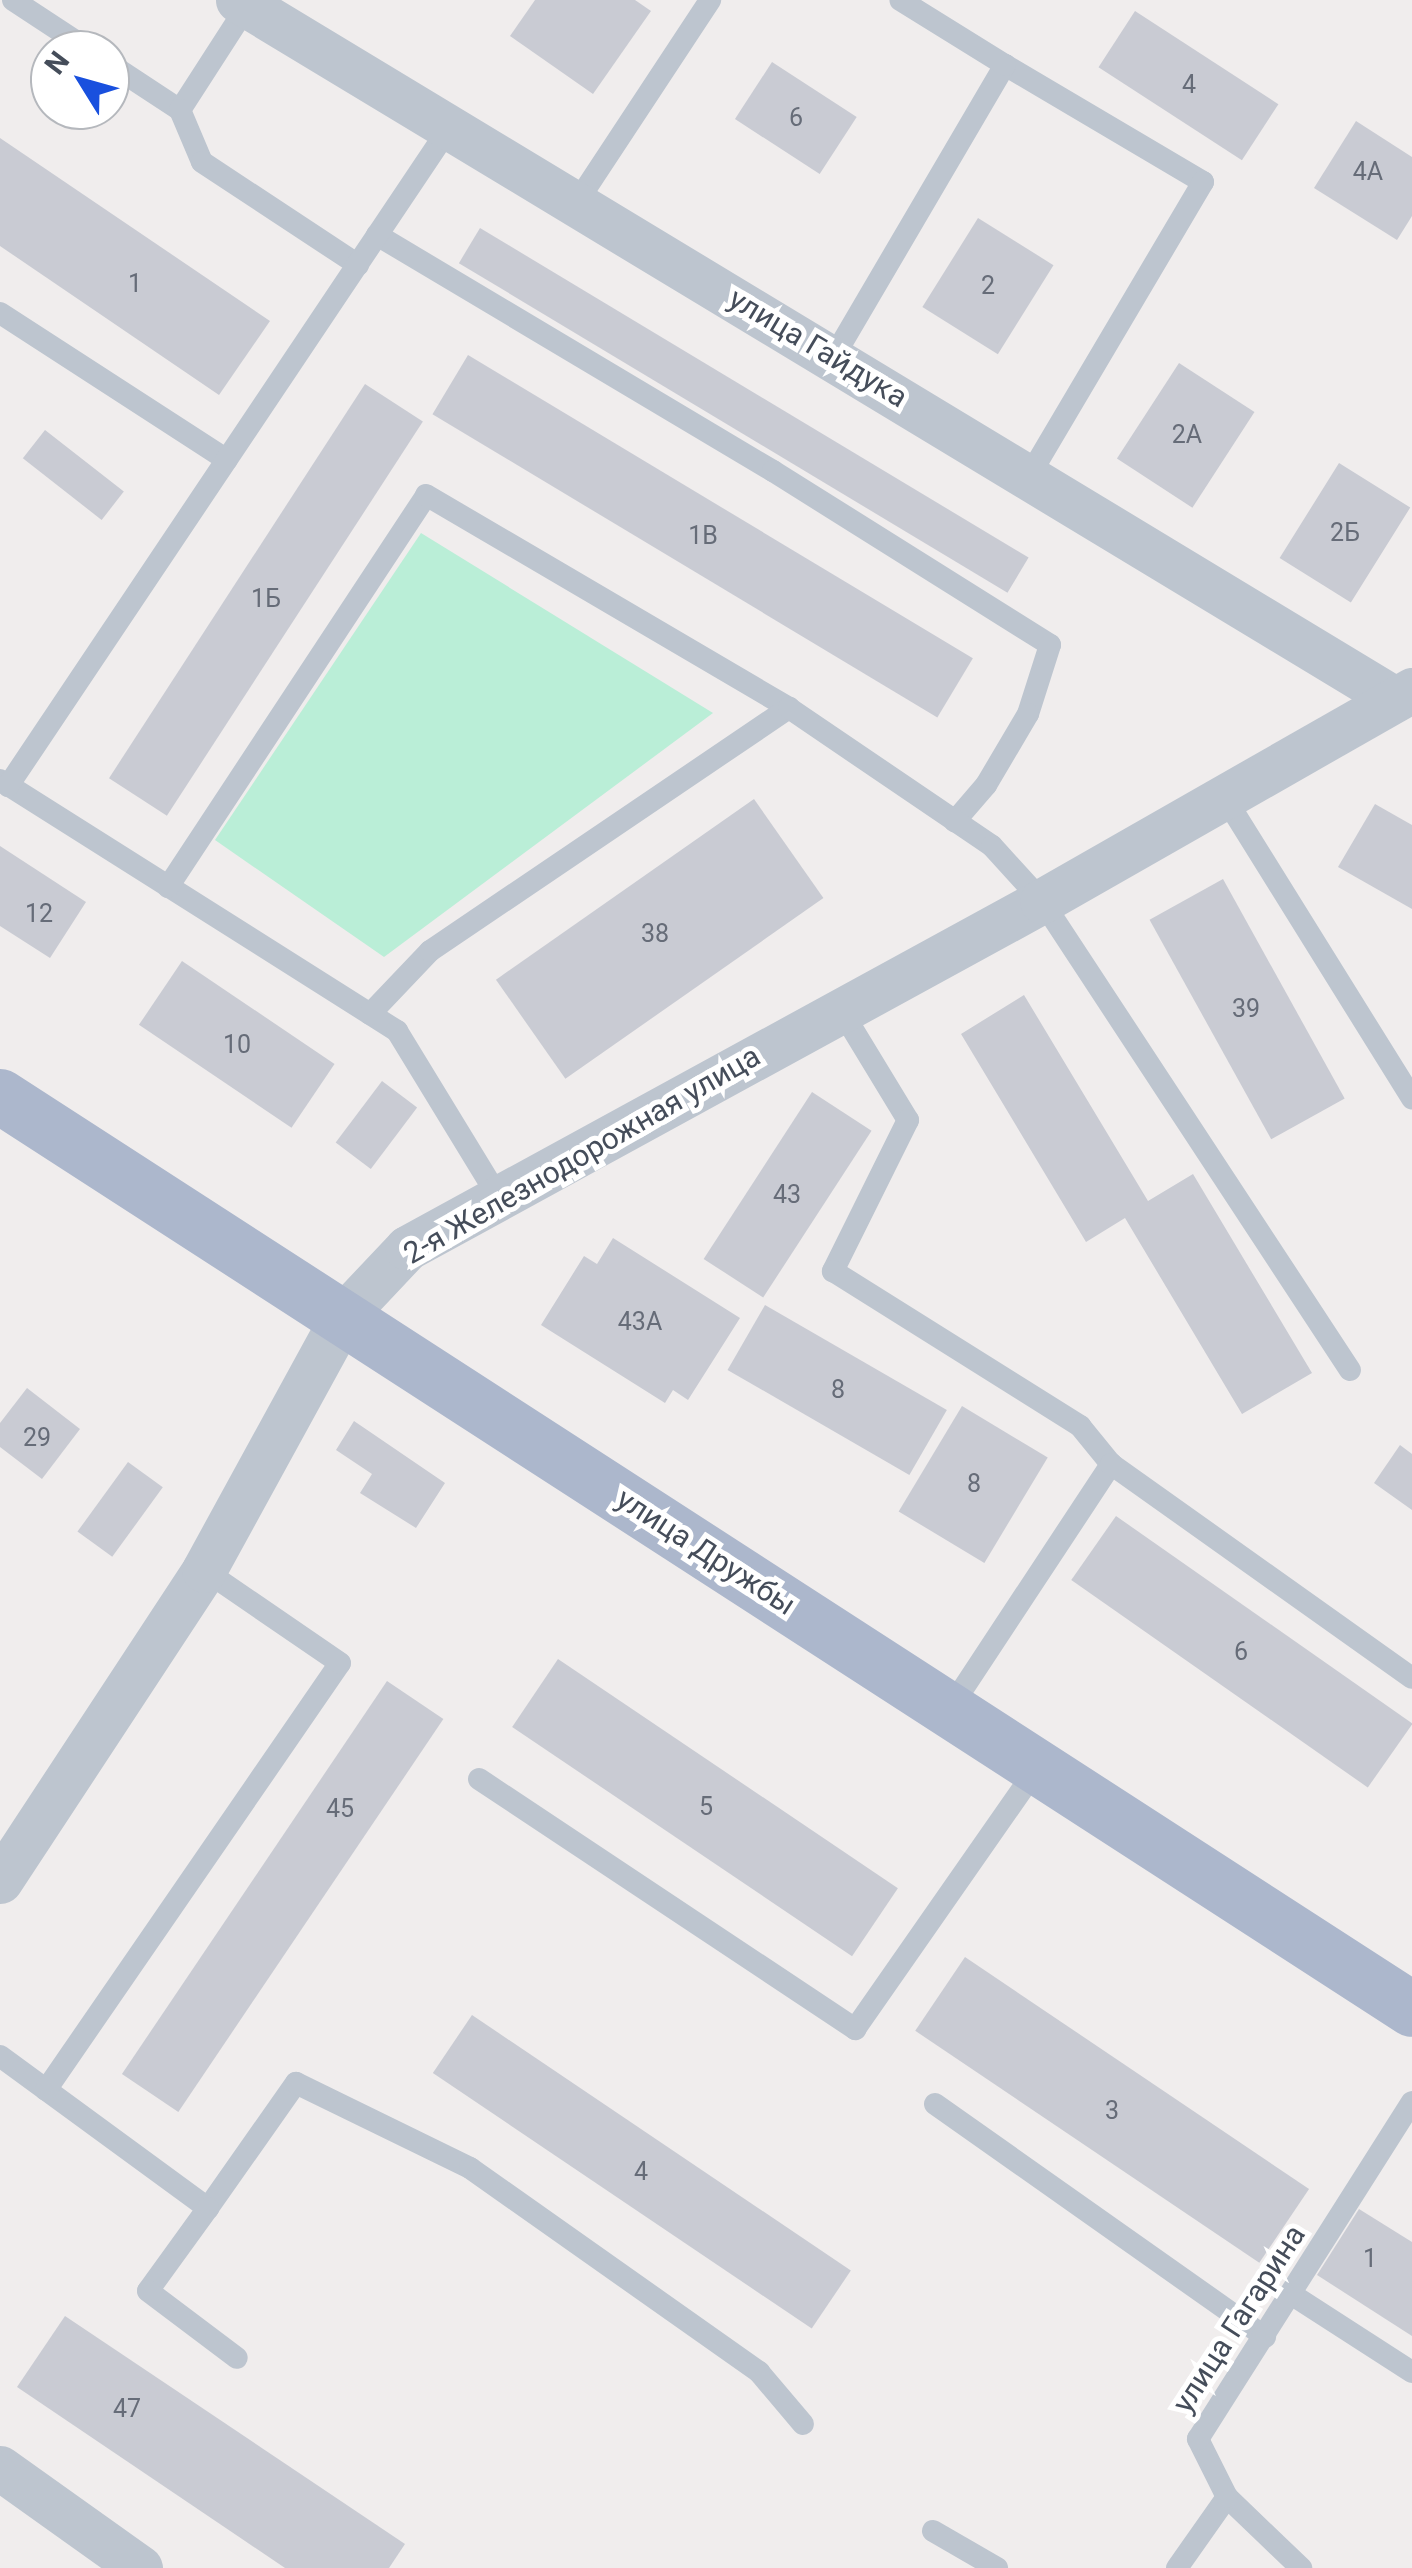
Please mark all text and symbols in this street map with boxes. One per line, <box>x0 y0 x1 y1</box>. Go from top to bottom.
north arrow <box>30 30 130 130</box>
text: N <box>38 45 76 81</box>
house number: 4 <box>1182 70 1196 100</box>
house number: 6 <box>789 103 803 133</box>
house number: 4А <box>1353 157 1383 187</box>
house number: 1 <box>128 269 142 299</box>
house number: 2 <box>981 271 995 301</box>
street label: улица Гайдука <box>722 281 914 415</box>
house number: 2А <box>1172 420 1202 450</box>
house number: 2Б <box>1330 518 1360 548</box>
house number: 1В <box>688 521 718 551</box>
house number: 1Б <box>251 584 281 614</box>
house number: 12 <box>25 899 53 929</box>
house number: 38 <box>641 919 669 949</box>
house number: 39 <box>1232 994 1260 1024</box>
house number: 10 <box>223 1030 251 1060</box>
street label: 2-я Железнодорожная улица <box>397 1038 767 1272</box>
house number: 43 <box>773 1180 801 1210</box>
house number: 43А <box>618 1307 662 1337</box>
house number: 8 <box>831 1375 845 1405</box>
house number: 29 <box>23 1423 51 1453</box>
house number: 8 <box>967 1469 981 1499</box>
street label: улица Дружбы <box>610 1481 802 1623</box>
house number: 6 <box>1234 1637 1248 1667</box>
house number: 5 <box>699 1792 713 1822</box>
house number: 45 <box>326 1794 354 1824</box>
house number: 3 <box>1105 2096 1119 2126</box>
house number: 4 <box>634 2157 648 2187</box>
street label: улица Гагарина <box>1165 2218 1313 2420</box>
house number: 1 <box>1363 2244 1377 2274</box>
house number: 47 <box>113 2394 141 2424</box>

